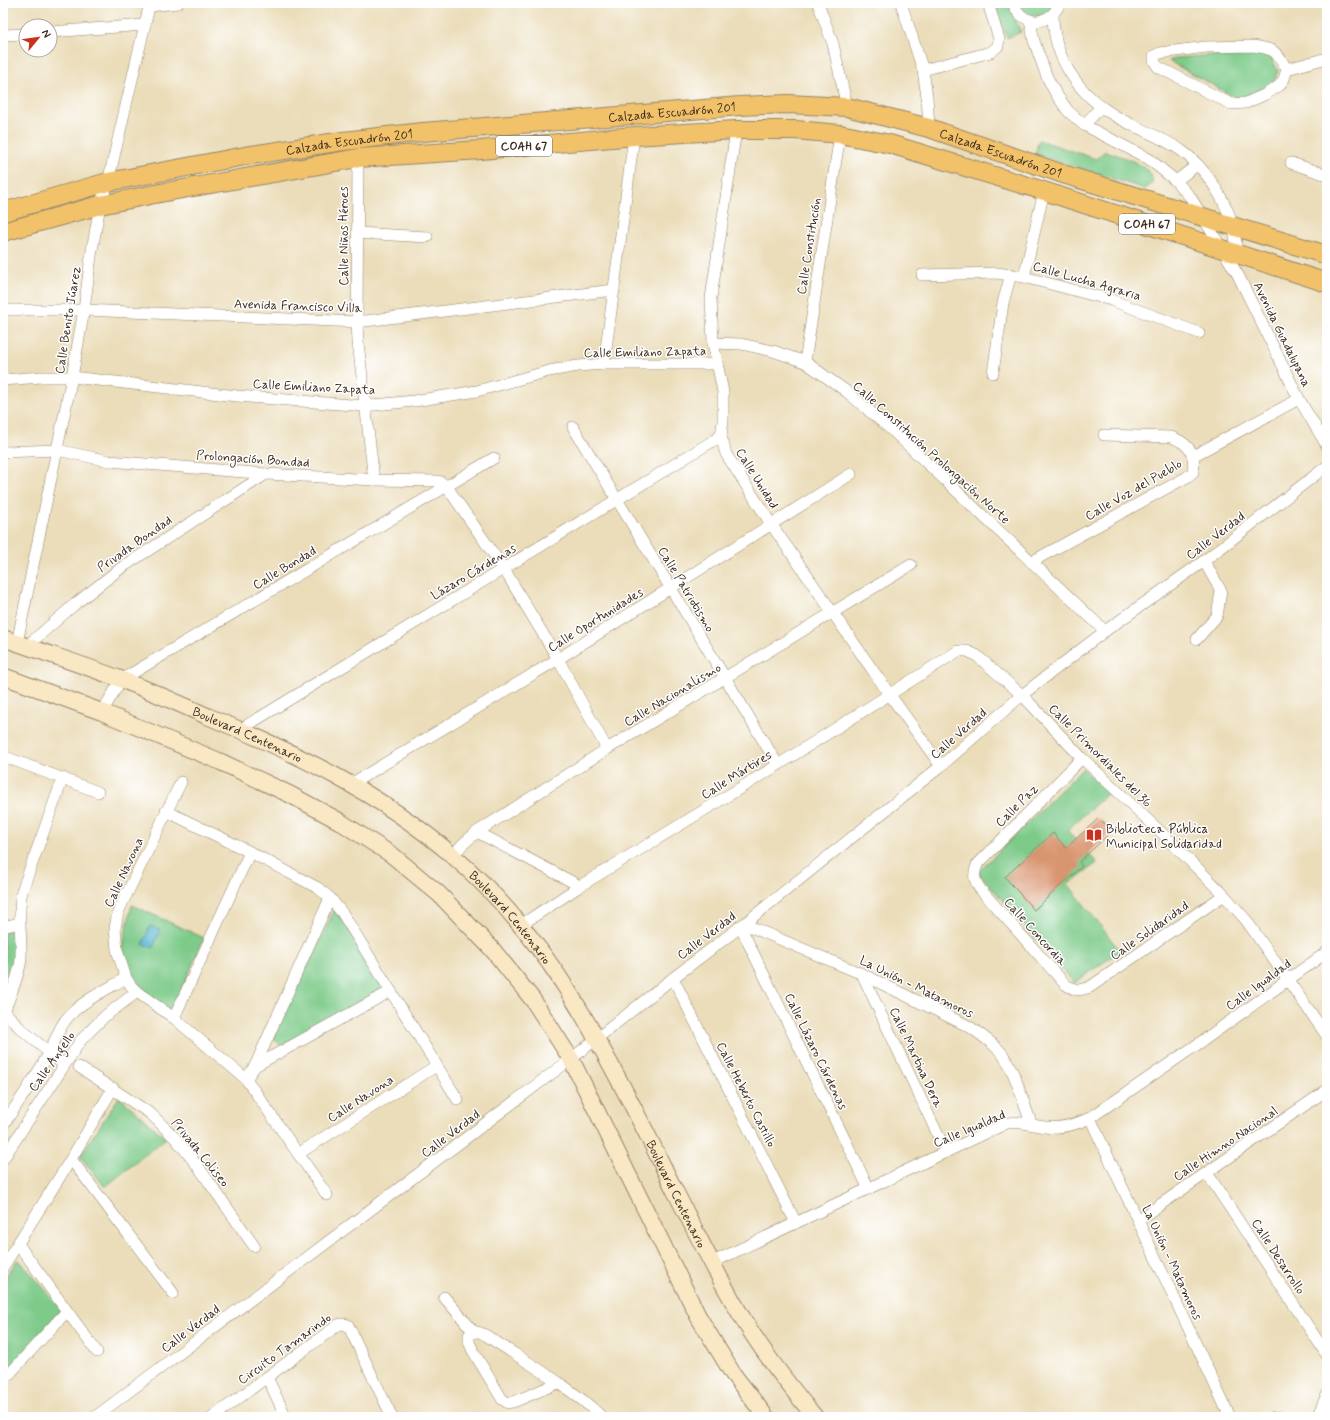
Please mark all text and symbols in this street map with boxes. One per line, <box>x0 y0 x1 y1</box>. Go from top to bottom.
north arrow <box>18 18 58 58</box>
text: N <box>38 27 54 40</box>
street label: Calzada Escuadrón 201 <box>607 99 737 127</box>
street label: Calzada Escuadrón 201 <box>937 125 1064 183</box>
street label: Calzada Escuadrón 201 <box>285 126 414 160</box>
road number: COAH 67 <box>496 136 552 156</box>
street label: Calle Niños Héroes <box>336 186 353 286</box>
street label: Calle Constitución <box>793 197 826 296</box>
road number: COAH 67 <box>1119 214 1175 234</box>
street label: Calle Lucha Agraria <box>1031 258 1143 305</box>
street label: Calle Benito Júarez <box>52 265 85 375</box>
street label: Avenida Guadalupana <box>1249 279 1315 390</box>
street label: Avenida Francisco Villa <box>233 296 363 317</box>
street label: Calle Emiliano Zapata <box>583 343 707 362</box>
street label: Calle Emiliano Zapata <box>252 376 376 399</box>
street label: Calle Constitución Prolongación Norte <box>848 378 1013 529</box>
street label: Calle Unidad <box>731 445 782 512</box>
street label: Prolongación Bondad <box>196 447 310 473</box>
street label: Calle Voz del Pueblo <box>1082 455 1186 525</box>
street label: Calle Verdad <box>1183 508 1249 564</box>
street label: Privada Bondad <box>94 512 176 576</box>
street label: Lázaro Cárdenas <box>428 540 520 604</box>
street label: Calle Bondad <box>250 543 320 594</box>
street label: Calle Patriotismo <box>653 544 718 636</box>
street label: Calle Oportunidades <box>545 584 647 656</box>
street label: Calle Nacionalismo <box>621 659 725 731</box>
street label: Calle Primordiales del 36 <box>1045 701 1155 811</box>
street label: Boulevard Centenario <box>190 704 305 767</box>
street label: Calle Verdad <box>927 705 991 763</box>
street label: Calle Mártires <box>698 747 776 804</box>
street label: Calle Paz <box>992 781 1042 831</box>
place label: Biblioteca Pública Municipal Solidaridad <box>1106 821 1222 853</box>
library icon: Biblioteca Pública Municipal Solidaridad <box>1085 826 1103 844</box>
street label: Calle Navona <box>101 835 148 910</box>
street label: Boulevard Centenario <box>465 868 554 968</box>
street label: Calle Concordia <box>1000 894 1070 970</box>
street label: Calle Solidaridad <box>1107 898 1193 965</box>
street label: Calle Verdad <box>674 908 740 964</box>
street label: La Unión - Matamoros <box>856 952 976 1022</box>
street label: Calle Igualdad <box>1223 956 1295 1015</box>
street label: Calle Lázaro Cárdenas <box>780 990 851 1113</box>
street label: Calle Martina Dera <box>885 1005 946 1111</box>
street label: Calle Angello <box>25 1028 81 1097</box>
street label: Calle Heberto Castillo <box>712 1039 780 1150</box>
street label: Calle Navona <box>324 1072 397 1127</box>
street label: Calle Himno Nacional <box>1170 1103 1281 1186</box>
street label: Calle Verdad <box>418 1106 484 1162</box>
street label: Calle Igualdad <box>931 1107 1008 1152</box>
street label: Privada Coliseo <box>167 1115 233 1191</box>
street label: Boulevard Centenario <box>641 1138 709 1251</box>
street label: La Unión - Matamoros <box>1138 1202 1206 1323</box>
street label: Calle Desarrollo <box>1247 1216 1309 1298</box>
street label: Calle Verdad <box>158 1301 224 1357</box>
street label: Circuito Tamarindo <box>235 1310 335 1389</box>

